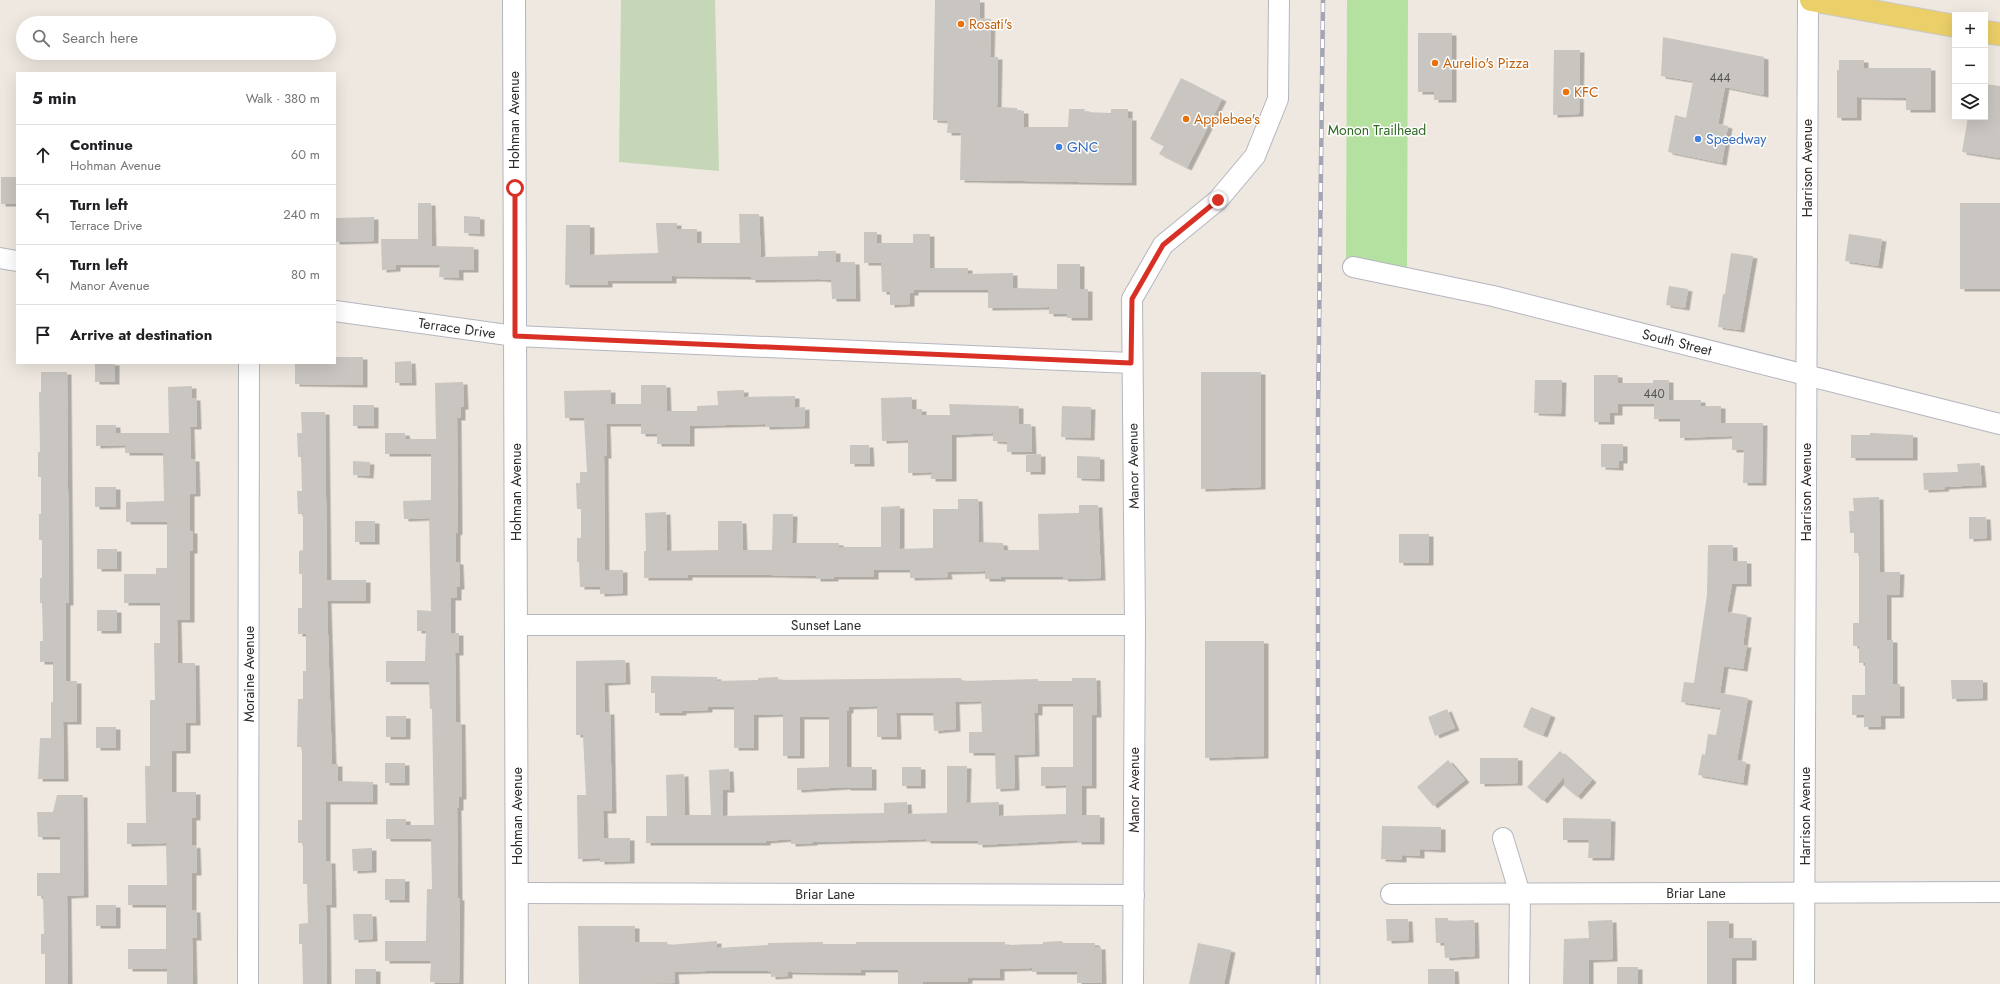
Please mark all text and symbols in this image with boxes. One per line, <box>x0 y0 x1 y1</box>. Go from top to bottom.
map controls <box>1952 12 1988 120</box>
button: + <box>1952 12 1988 48</box>
place label: Rosati's <box>969 14 1012 34</box>
search box <box>16 16 336 60</box>
marker: Rosati's <box>956 19 966 29</box>
icon: search <box>30 27 52 49</box>
text: Search here <box>62 27 138 49</box>
button: − <box>1952 48 1988 84</box>
place label: Aurelio's Pizza <box>1443 53 1529 73</box>
marker: Aurelio's Pizza <box>1430 58 1440 68</box>
house number: 444 <box>1710 69 1731 87</box>
street label: Hohman Avenue <box>504 71 524 169</box>
place label: KFC <box>1574 82 1599 102</box>
button: layers <box>1952 84 1988 120</box>
text: 5 min <box>32 86 76 110</box>
marker: KFC <box>1561 87 1571 97</box>
text: Walk · 380 m <box>246 89 320 108</box>
place label: Applebee's <box>1194 109 1260 129</box>
marker: Applebee's <box>1181 114 1191 124</box>
street label: Harrison Avenue <box>1797 119 1817 217</box>
park label: Monon Trailhead <box>1328 120 1426 140</box>
place label: Speedway <box>1706 129 1767 149</box>
text: Continue <box>70 134 133 156</box>
marker: Speedway <box>1693 134 1703 144</box>
place label: GNC <box>1067 137 1098 157</box>
marker: GNC <box>1054 142 1064 152</box>
icon: ahead <box>32 144 54 166</box>
text: 60 m <box>291 145 320 164</box>
text: Hohman Avenue <box>70 156 161 175</box>
route start <box>506 179 524 197</box>
route end <box>1209 191 1227 209</box>
text: Turn left <box>70 194 128 216</box>
icon: left <box>32 204 54 226</box>
text: 240 m <box>283 205 320 224</box>
text: Terrace Drive <box>70 216 142 235</box>
text: Turn left <box>70 254 128 276</box>
icon: left <box>32 264 54 286</box>
text: 80 m <box>291 265 320 284</box>
text: Manor Avenue <box>70 276 150 295</box>
street label: Terrace Drive <box>417 313 497 343</box>
icon: arrive <box>32 324 54 346</box>
text: Arrive at destination <box>70 324 212 346</box>
street label: South Street <box>1640 324 1714 360</box>
house number: 440 <box>1643 385 1665 403</box>
street label: Manor Avenue <box>1122 423 1144 509</box>
street label: Hohman Avenue <box>506 443 526 541</box>
street label: Harrison Avenue <box>1796 443 1816 541</box>
street label: Sunset Lane <box>791 615 861 635</box>
street label: Moraine Avenue <box>239 626 259 722</box>
street label: Manor Avenue <box>1124 747 1144 833</box>
street label: Hohman Avenue <box>507 767 527 865</box>
street label: Harrison Avenue <box>1795 767 1815 865</box>
street label: Briar Lane <box>1666 883 1726 903</box>
street label: Briar Lane <box>795 884 855 904</box>

